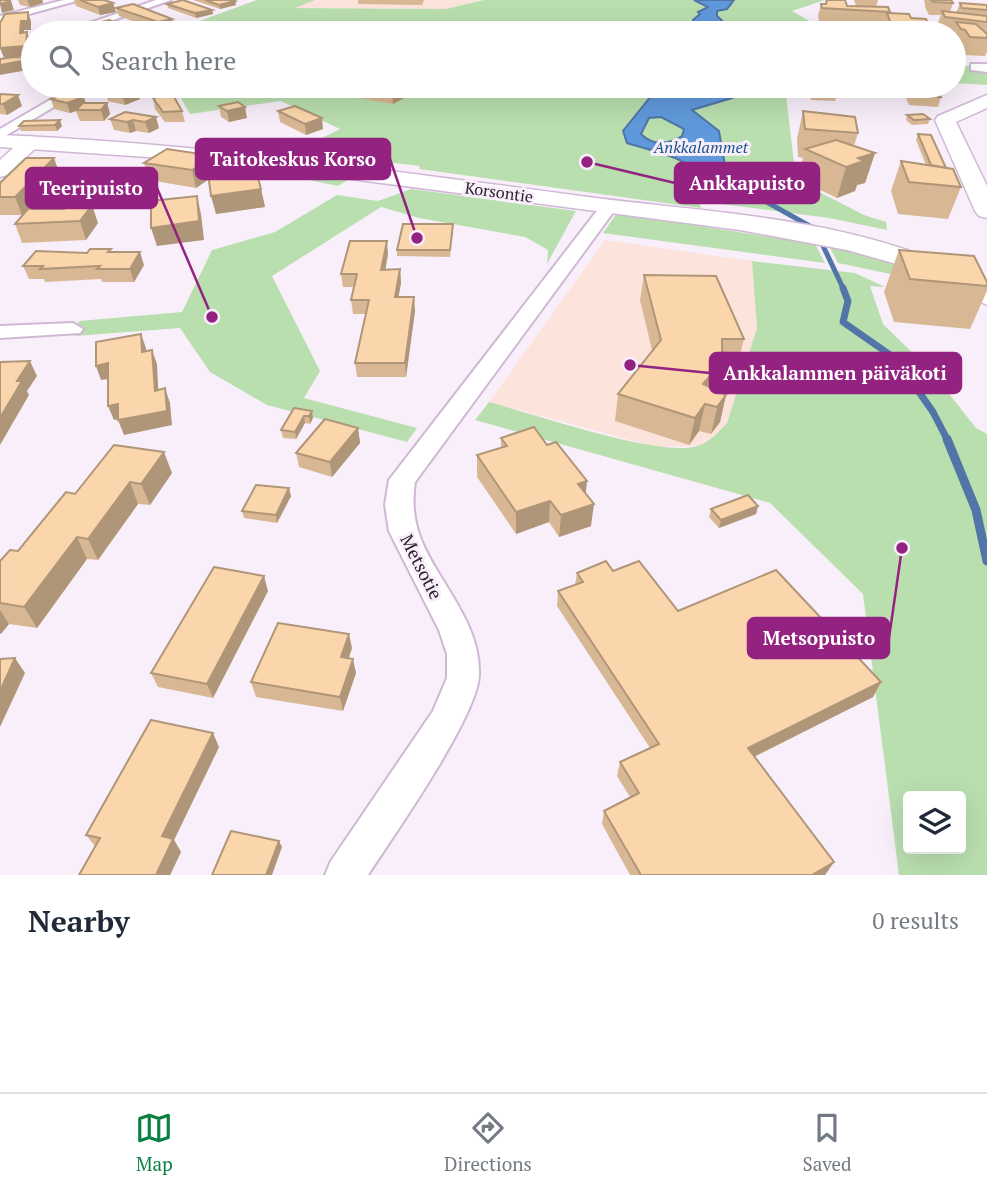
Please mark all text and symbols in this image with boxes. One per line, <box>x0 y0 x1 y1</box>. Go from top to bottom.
search box <box>21 21 966 98</box>
icon: search <box>45 41 83 79</box>
text: Search here <box>101 43 236 77</box>
water label: Ankkalammet <box>653 136 749 158</box>
callout: Taitokeskus Korso <box>196 139 390 179</box>
text: Taitokeskus Korso <box>210 146 376 171</box>
callout: Ankkapuisto <box>675 163 819 203</box>
callout: Teeripuisto <box>26 168 157 208</box>
text: Ankkapuisto <box>689 170 805 195</box>
text: Teeripuisto <box>39 175 143 200</box>
street label: Korsontie <box>463 176 535 208</box>
callout: Ankkalammen päiväkoti <box>710 353 961 393</box>
text: Ankkalammen päiväkoti <box>723 360 947 385</box>
street label: Metsotie <box>395 530 448 603</box>
callout: Metsopuisto <box>748 618 889 658</box>
text: Metsopuisto <box>763 625 875 650</box>
map controls <box>903 791 966 854</box>
button: layers <box>903 791 966 854</box>
text: Nearby <box>28 901 130 941</box>
text: 0 results <box>872 905 959 936</box>
tab: Map <box>135 1109 173 1176</box>
tab: Directions <box>444 1109 532 1176</box>
tab: Saved <box>802 1109 852 1176</box>

